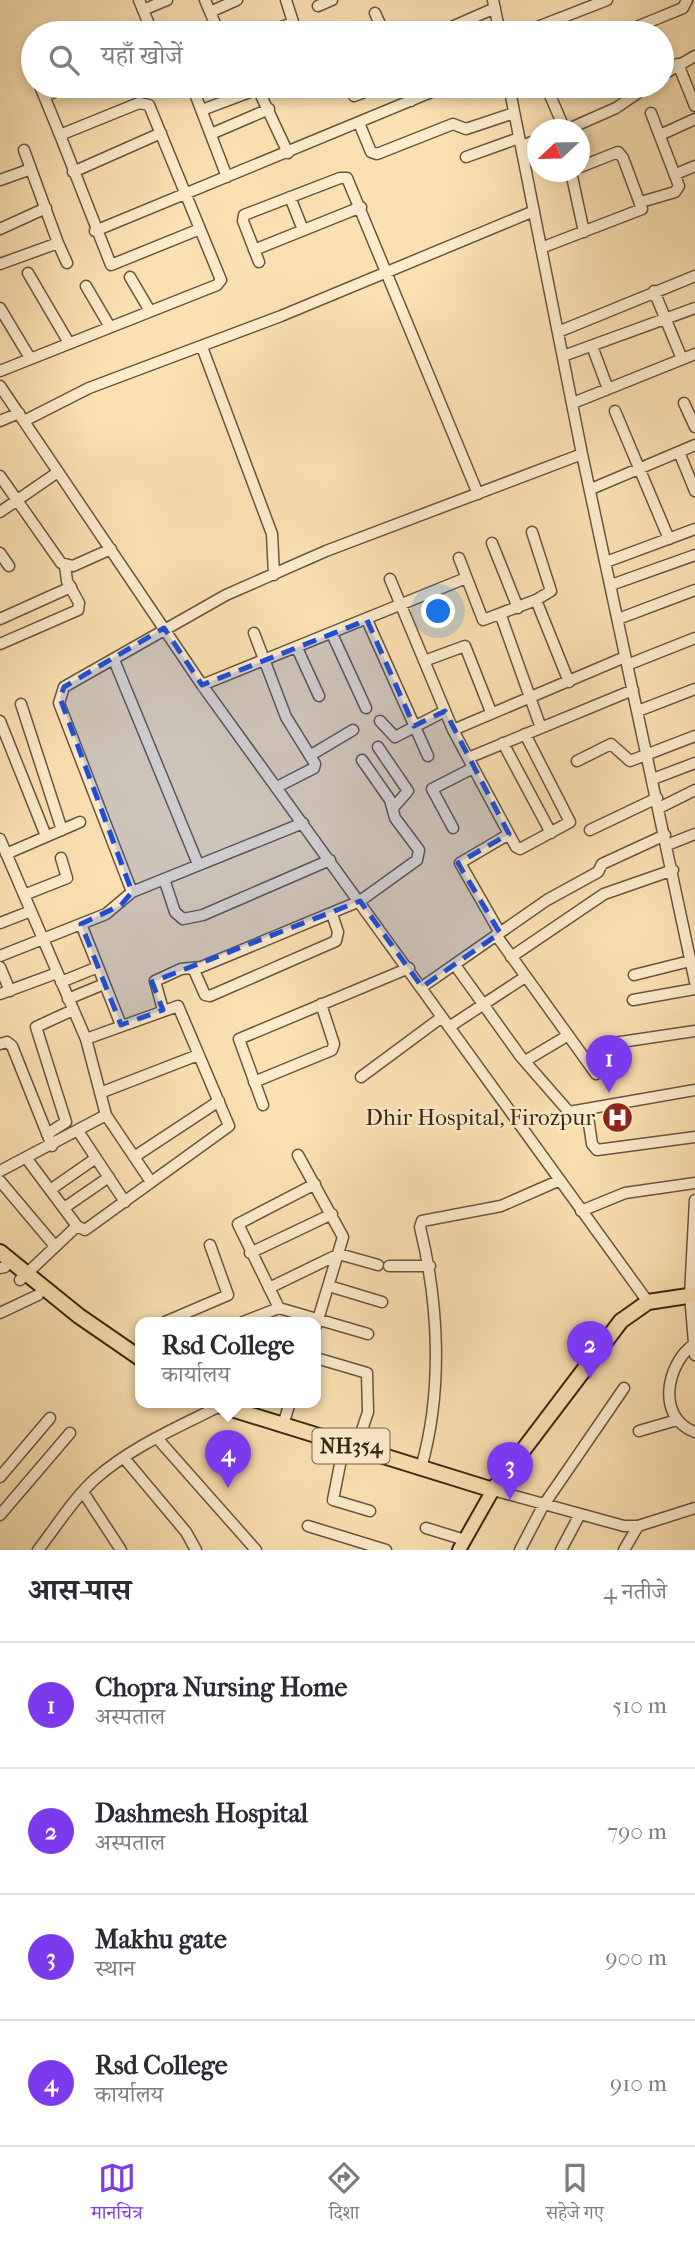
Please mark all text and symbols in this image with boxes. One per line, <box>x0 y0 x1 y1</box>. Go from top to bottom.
search box <box>21 21 674 98</box>
text: यहाँ खोजें <box>101 40 183 71</box>
icon: search <box>45 41 83 79</box>
north arrow <box>527 119 590 182</box>
your location <box>421 594 455 628</box>
pin: 1 <box>586 1035 632 1093</box>
hospital icon: Dhir Hospital, Firozpur <box>601 1100 635 1134</box>
place label: Dhir Hospital, Firozpur <box>365 1104 595 1131</box>
popup <box>135 1317 321 1408</box>
pin: 2 <box>567 1321 613 1379</box>
text: Rsd College <box>162 1330 294 1361</box>
text: कार्यालय <box>162 1361 230 1388</box>
road number: NH354 <box>312 1428 390 1464</box>
pin: 4 <box>205 1430 251 1488</box>
pin: 3 <box>487 1442 533 1500</box>
text: आस-पास <box>28 1573 131 1608</box>
text: 4 नतीजे <box>603 1578 667 1605</box>
text: Chopra Nursing Home <box>95 1672 347 1703</box>
text: 1 <box>47 1692 55 1719</box>
text: 510 m <box>612 1692 667 1719</box>
text: अस्पताल <box>95 1703 165 1730</box>
text: Dashmesh Hospital <box>95 1798 308 1829</box>
text: 2 <box>45 1818 57 1845</box>
text: 790 m <box>607 1818 667 1845</box>
text: अस्पताल <box>95 1829 165 1856</box>
text: Makhu gate <box>95 1924 227 1955</box>
text: 3 <box>46 1944 56 1971</box>
text: 900 m <box>606 1944 667 1971</box>
text: स्थान <box>95 1955 135 1982</box>
text: Rsd College <box>95 2050 228 2081</box>
text: 4 <box>44 2070 58 2097</box>
text: 910 m <box>610 2070 667 2097</box>
text: कार्यालय <box>95 2081 163 2108</box>
tab: मानचित्र <box>91 2159 143 2231</box>
tab: दिशा <box>325 2159 363 2231</box>
tab: सहेजे गए <box>546 2159 604 2231</box>

